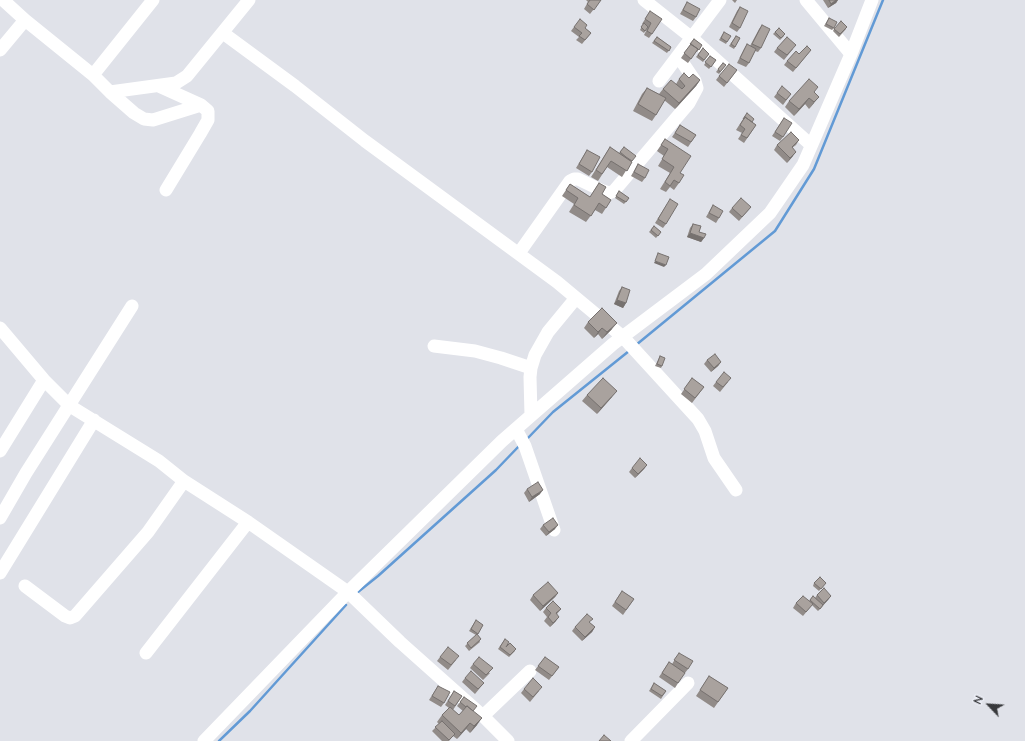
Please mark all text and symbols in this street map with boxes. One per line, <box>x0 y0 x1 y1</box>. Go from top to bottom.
north arrow <box>969 685 1009 725</box>
text: N <box>970 693 986 707</box>

